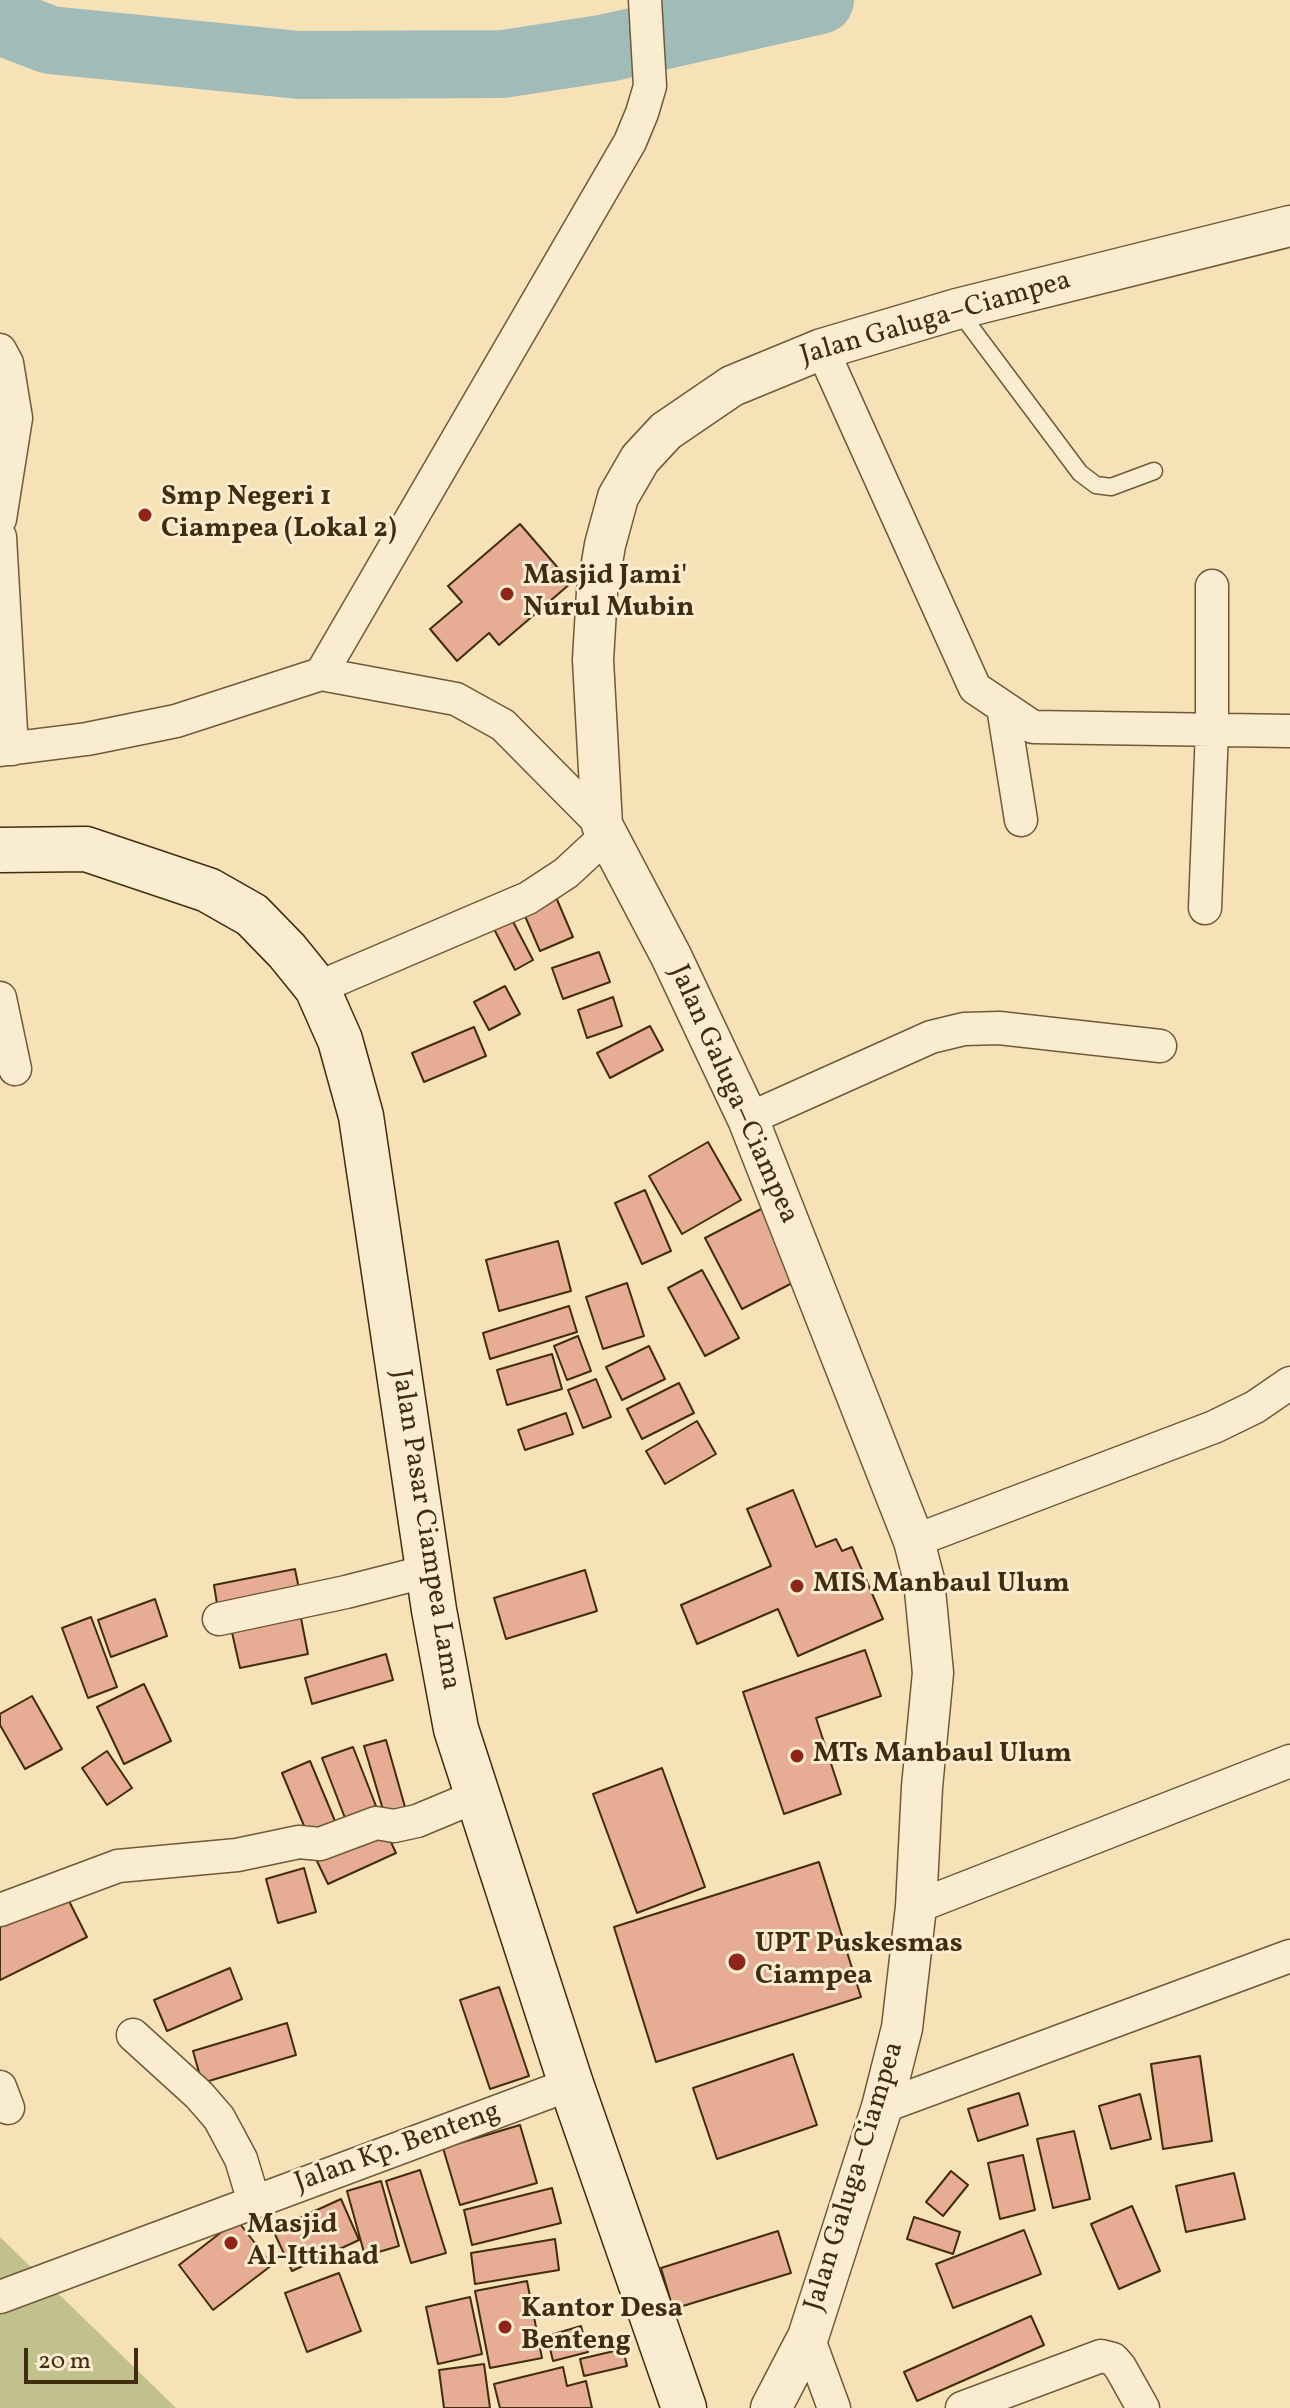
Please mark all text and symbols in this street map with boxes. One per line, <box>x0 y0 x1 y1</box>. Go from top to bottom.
street label: Jalan Galuga–Ciampea <box>797 265 1075 375</box>
place label: Smp Negeri 1 Ciampea (Lokal 2) <box>161 482 397 548</box>
marker: Smp Negeri 1 Ciampea (Lokal 2) <box>136 506 154 524</box>
place label: Masjid Jami' Nurul Mubin <box>523 561 694 627</box>
marker: Masjid Jami' Nurul Mubin <box>498 585 516 603</box>
street label: Jalan Galuga–Ciampea <box>660 960 804 1230</box>
street label: Jalan Pasar Ciampea Lama <box>382 1367 466 1693</box>
place label: MIS Manbaul Ulum <box>813 1569 1070 1603</box>
marker: MIS Manbaul Ulum <box>788 1577 806 1595</box>
place label: MTs Manbaul Ulum <box>813 1739 1072 1773</box>
marker: MTs Manbaul Ulum <box>788 1747 806 1765</box>
place label: UPT Puskesmas Ciampea <box>755 1929 963 1995</box>
marker: UPT Puskesmas Ciampea <box>726 1951 748 1973</box>
street label: Jalan Galuga–Ciampea <box>799 2038 913 2316</box>
street label: Jalan Kp. Benteng <box>291 2096 505 2202</box>
place label: Masjid Al-Ittihad <box>247 2210 379 2276</box>
marker: Masjid Al-Ittihad <box>222 2234 240 2252</box>
place label: Kantor Desa Benteng <box>521 2294 683 2360</box>
marker: Kantor Desa Benteng <box>496 2318 514 2336</box>
scale bar <box>28 2332 142 2382</box>
text: 20 m <box>38 2345 91 2379</box>

